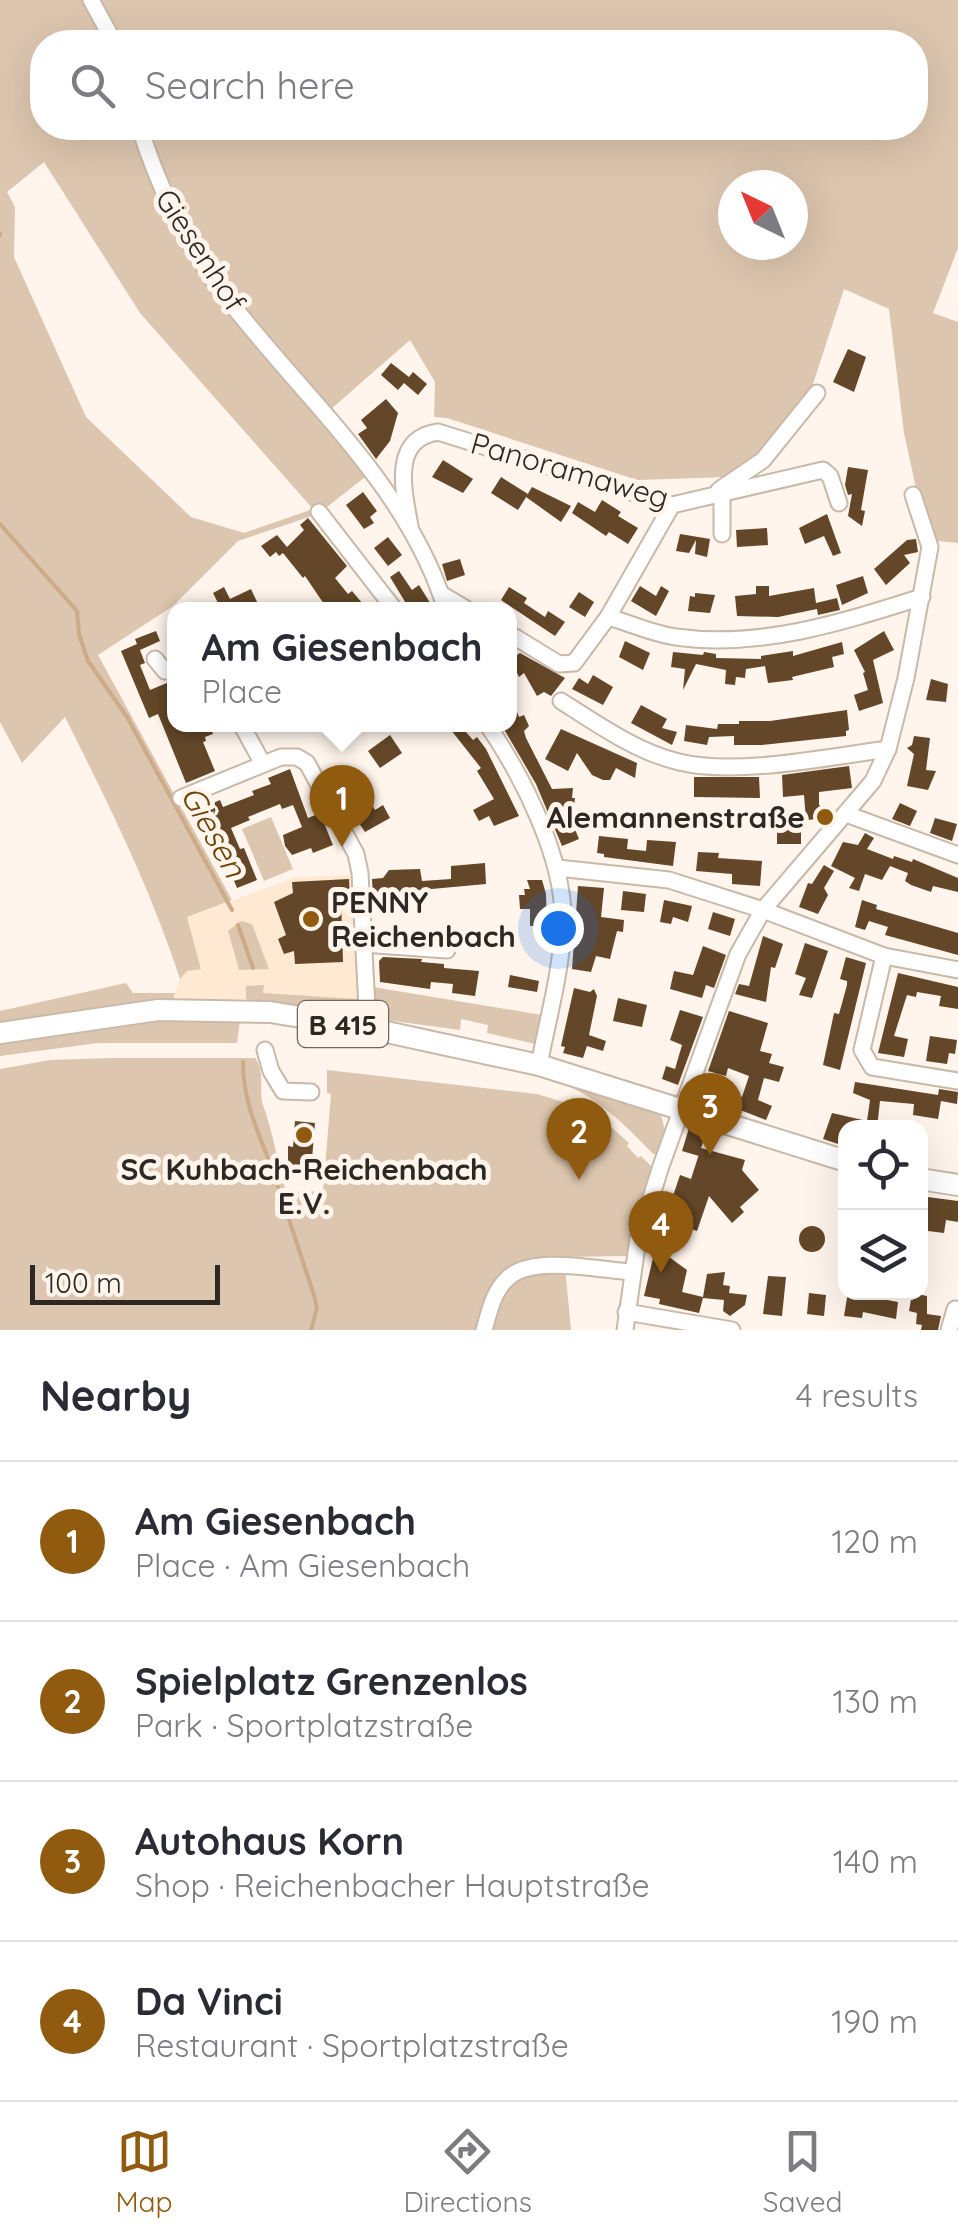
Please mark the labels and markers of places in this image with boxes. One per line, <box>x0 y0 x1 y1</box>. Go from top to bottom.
pin: 1 <box>310 764 374 847</box>
place label: Alemannenstraße <box>547 798 805 836</box>
marker: Alemannenstraße <box>814 806 836 828</box>
place label: PENNY Reichenbach <box>331 883 516 955</box>
marker: PENNY Reichenbach <box>300 908 322 930</box>
pin: 3 <box>678 1072 742 1155</box>
pin: 2 <box>546 1098 612 1180</box>
marker: SC Kuhbach-Reichenbach E.V. <box>293 1124 315 1146</box>
place label: SC Kuhbach-Reichenbach E.V. <box>120 1150 488 1222</box>
pin: 4 <box>628 1190 694 1273</box>

